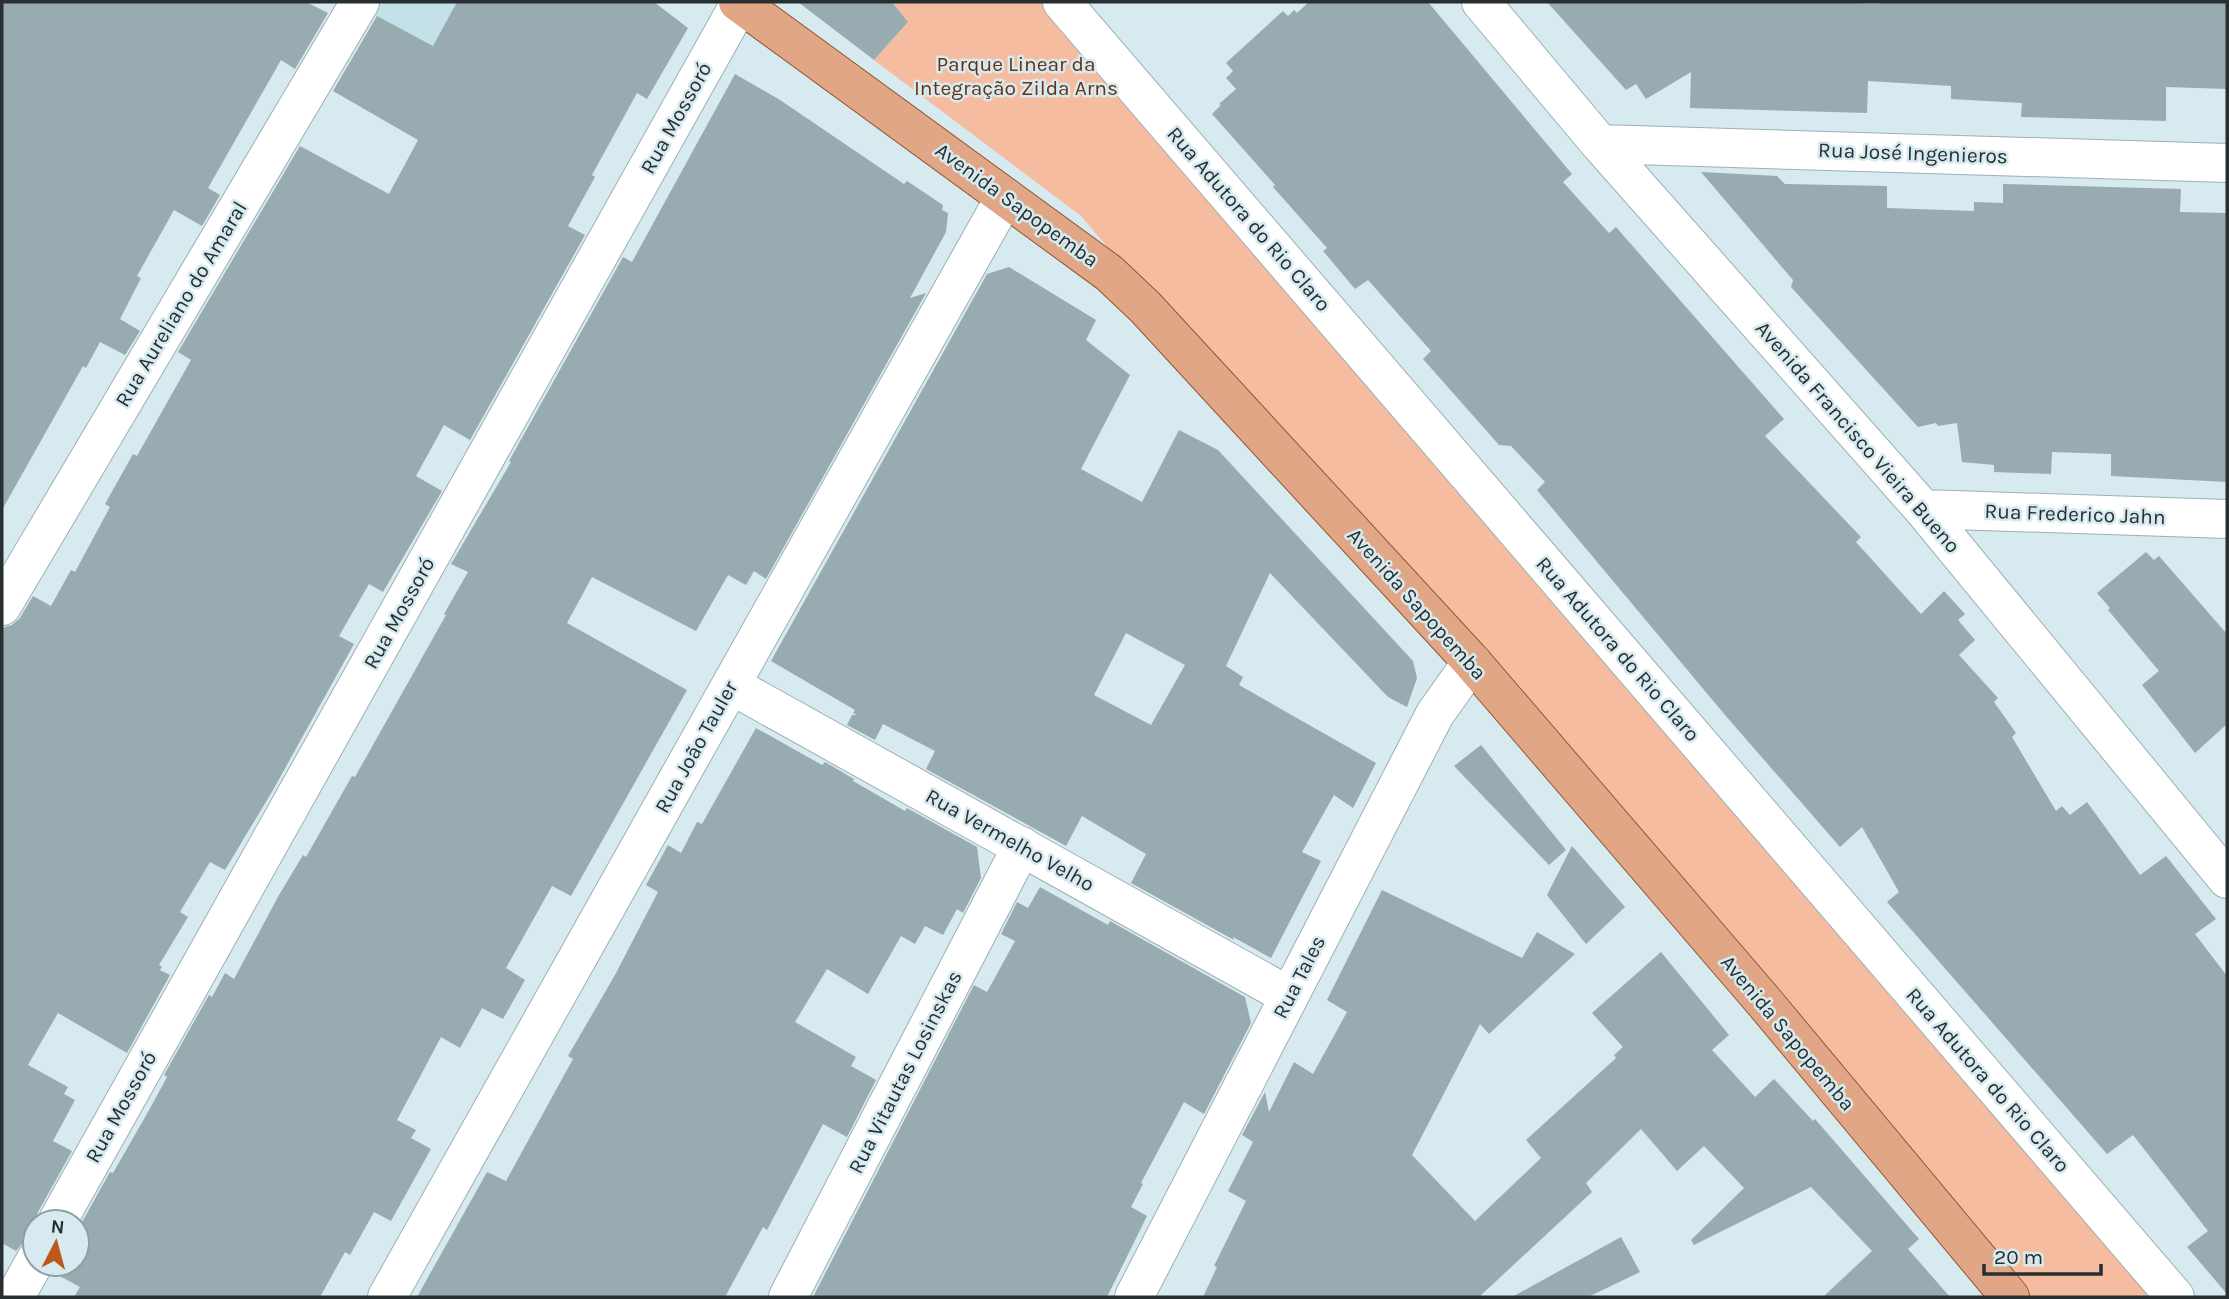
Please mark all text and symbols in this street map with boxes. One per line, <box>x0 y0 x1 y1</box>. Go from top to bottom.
park label: Parque Linear da Integração Zilda Arns <box>914 52 1118 100</box>
street label: Rua Mossoró <box>635 58 717 178</box>
street label: Rua Adutora do Rio Claro <box>1162 122 1336 316</box>
street label: Avenida Sapopemba <box>931 138 1103 272</box>
street label: Rua José Ingenieros <box>1818 138 2008 168</box>
street label: Rua Aureliano do Amaral <box>110 197 252 411</box>
street label: Avenida Francisco Vieira Bueno <box>1751 316 1965 558</box>
street label: Rua Frederico Jahn <box>1984 499 2166 529</box>
street label: Avenida Sapopemba <box>1343 523 1491 685</box>
street label: Rua Adutora do Rio Claro <box>1531 552 1705 746</box>
street label: Rua Mossoró <box>358 553 440 673</box>
street label: Rua João Tauler <box>650 676 742 817</box>
street label: Rua Vermelho Velho <box>922 784 1098 896</box>
street label: Rua Tales <box>1268 931 1330 1023</box>
street label: Avenida Sapopemba <box>1716 950 1860 1116</box>
street label: Rua Vitautas Losinskas <box>843 967 967 1177</box>
street label: Rua Adutora do Rio Claro <box>1901 983 2075 1177</box>
street label: Rua Mossoró <box>80 1047 162 1167</box>
north arrow <box>21 1208 91 1278</box>
text: N <box>50 1215 66 1239</box>
scale bar <box>1984 1232 2101 1276</box>
text: 20 m <box>1994 1245 2043 1269</box>

